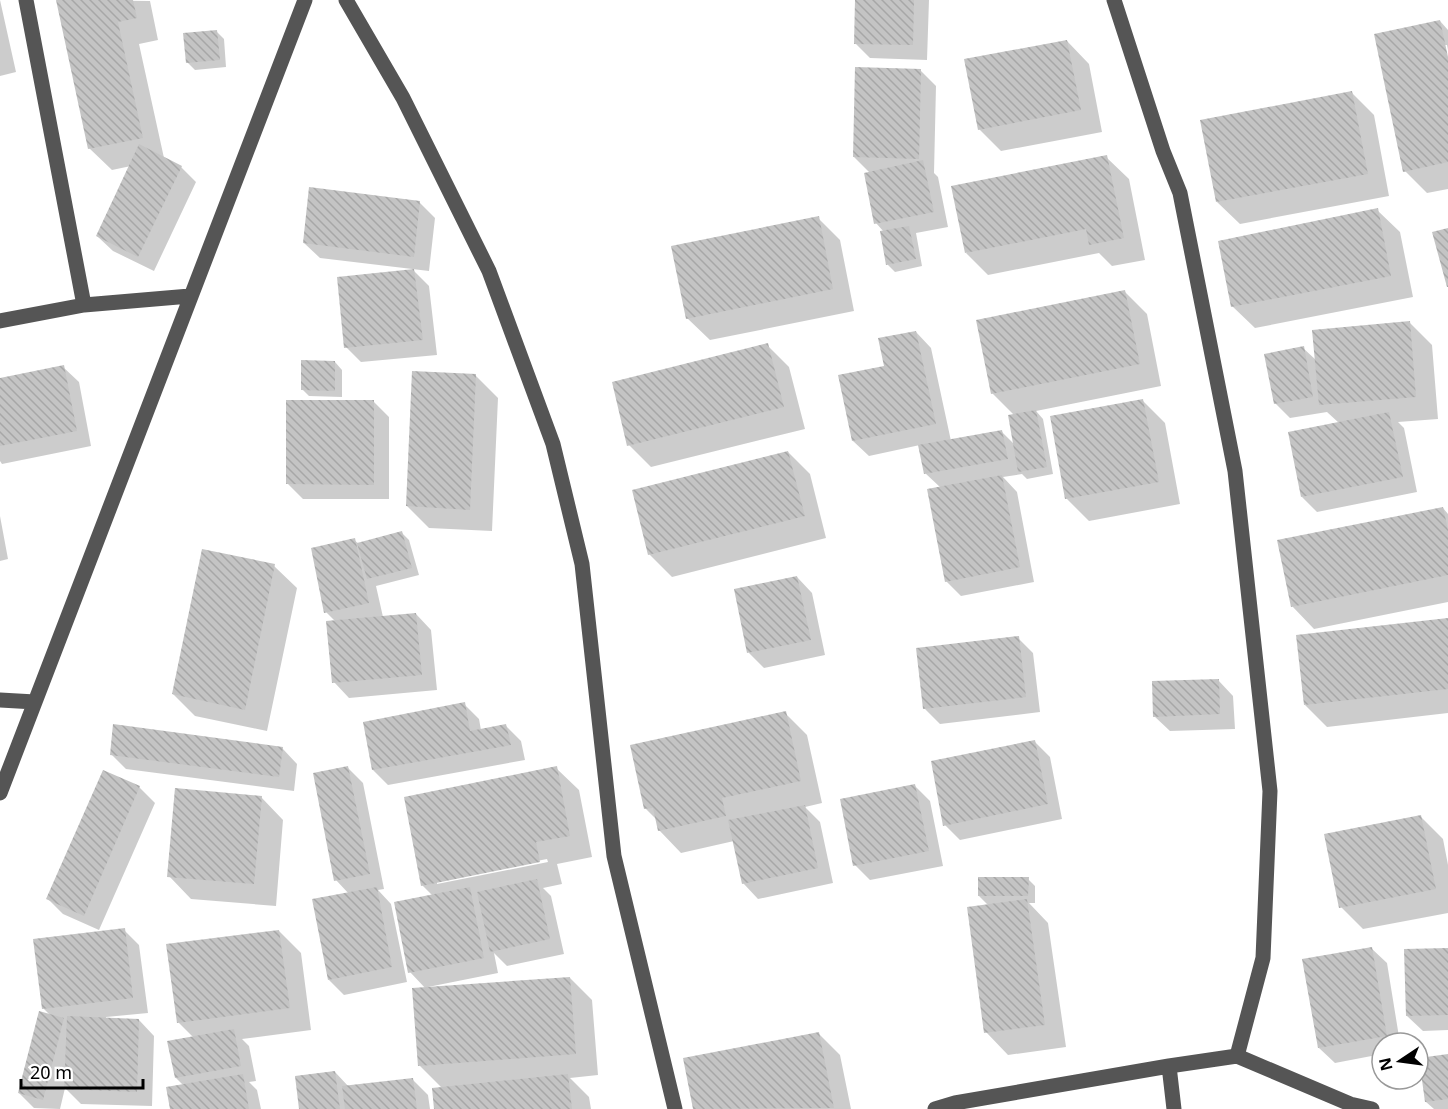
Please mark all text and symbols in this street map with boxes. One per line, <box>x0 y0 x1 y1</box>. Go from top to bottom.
north arrow <box>1370 1031 1430 1091</box>
scale bar <box>21 1052 142 1090</box>
text: N <box>1373 1056 1398 1073</box>
text: 20 m <box>30 1060 72 1084</box>

